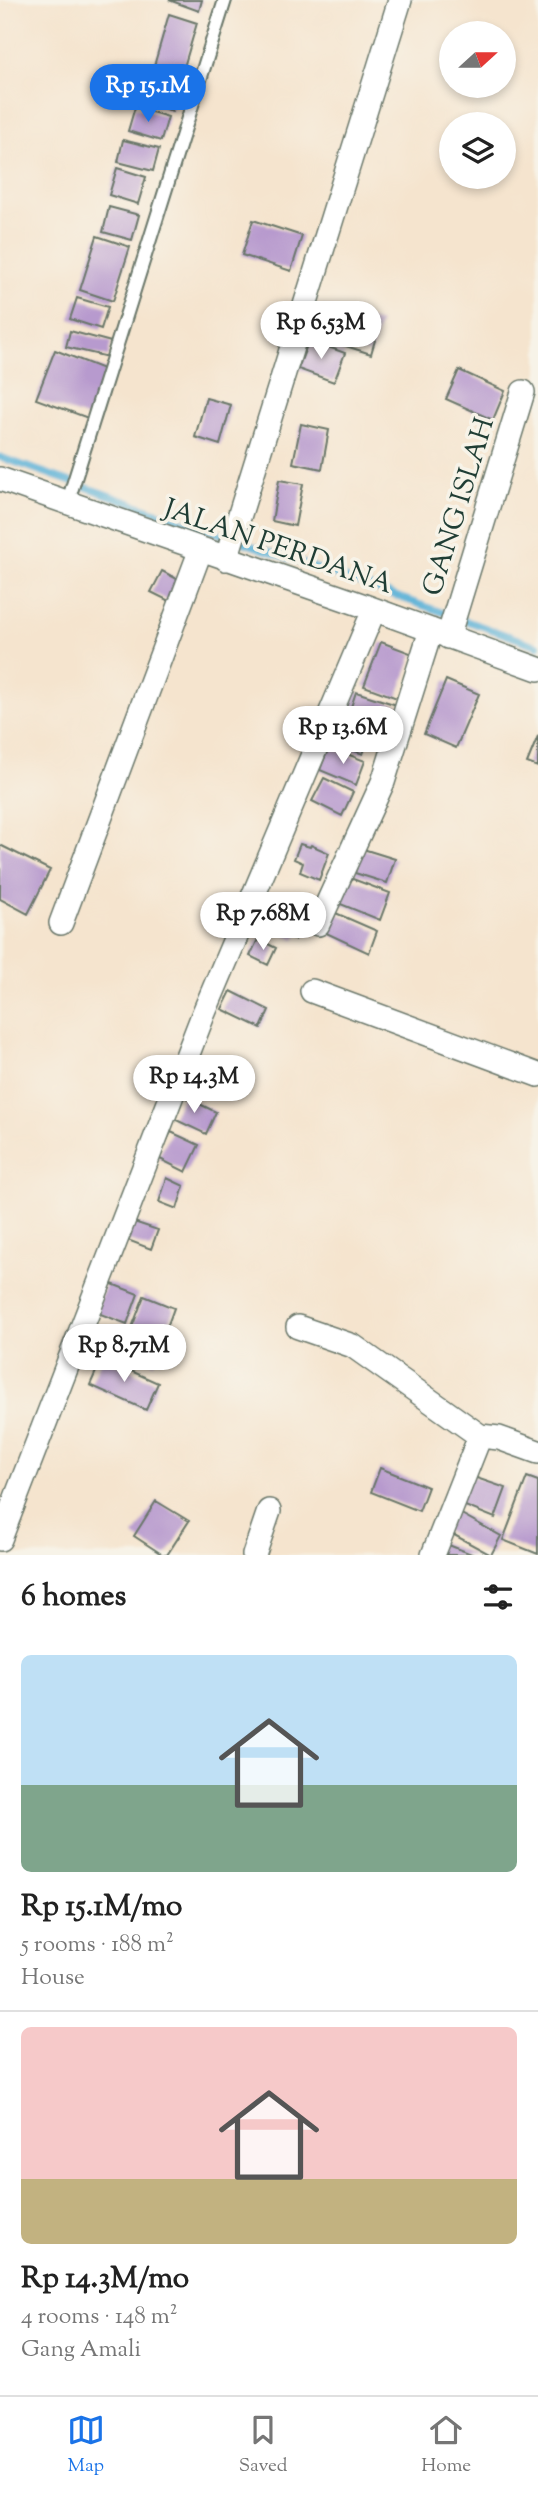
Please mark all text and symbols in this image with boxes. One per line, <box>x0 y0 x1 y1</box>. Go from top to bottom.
north arrow <box>439 21 516 98</box>
map controls <box>439 21 516 189</box>
pin: Rp 15.1M <box>76 64 220 124</box>
text: Rp 15.1M <box>106 70 190 103</box>
button: layers <box>439 112 516 189</box>
pin: Rp 6.53M <box>249 302 393 361</box>
text: Rp 6.53M <box>276 307 366 340</box>
street label: GANG ISLAH <box>414 413 506 601</box>
street label: JALAN PERDANA <box>156 489 398 606</box>
pin: Rp 13.6M <box>271 706 415 766</box>
text: Rp 13.6M <box>299 712 387 745</box>
pin: Rp 7.68M <box>191 892 335 952</box>
text: Rp 7.68M <box>216 898 310 931</box>
pin: Rp 14.3M <box>122 1056 266 1115</box>
text: Rp 14.3M <box>149 1061 239 1094</box>
pin: Rp 8.71M <box>52 1324 196 1384</box>
text: Rp 8.71M <box>78 1330 170 1363</box>
text: 6 homes <box>21 1576 126 1619</box>
icon: filters <box>479 1578 517 1616</box>
icon: home <box>206 1700 332 1826</box>
text: Rp 15.1M/mo <box>21 1886 182 1929</box>
text: 5 rooms · 188 m² <box>21 1929 174 1962</box>
text: House <box>21 1962 85 1995</box>
icon: home <box>206 2072 332 2198</box>
text: Rp 14.3M/mo <box>21 2258 189 2301</box>
text: 4 rooms · 148 m² <box>21 2301 178 2334</box>
text: Gang Amali <box>21 2334 141 2367</box>
tab: Map <box>67 2411 105 2480</box>
tab: Saved <box>239 2411 287 2480</box>
tab: Home <box>421 2411 471 2480</box>

